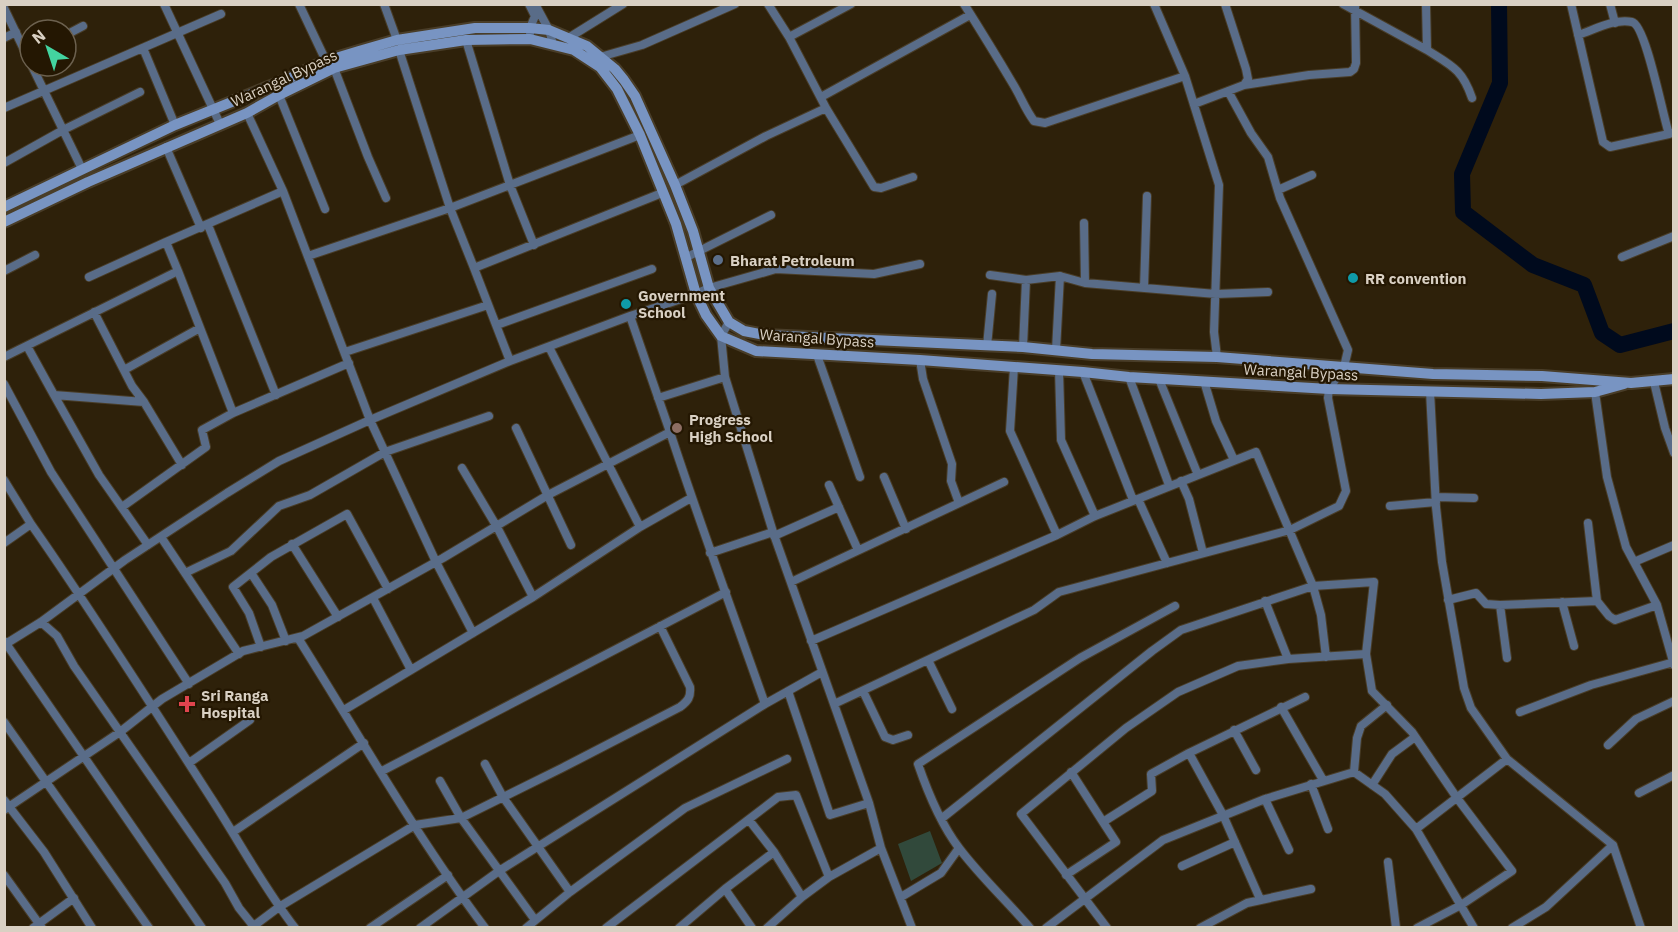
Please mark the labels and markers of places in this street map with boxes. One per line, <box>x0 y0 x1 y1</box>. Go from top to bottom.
place label: Bharat Petroleum <box>730 251 855 270</box>
marker: Bharat Petroleum <box>711 253 725 267</box>
place label: RR convention <box>1365 269 1466 288</box>
marker: RR convention <box>1346 271 1360 285</box>
place label: Government School <box>638 286 725 322</box>
marker: Government School <box>619 297 633 311</box>
place label: Progress High School <box>689 410 773 446</box>
marker: Progress High School <box>670 421 684 435</box>
place label: Sri Ranga Hospital <box>201 686 269 722</box>
marker: Sri Ranga Hospital <box>178 695 196 713</box>

